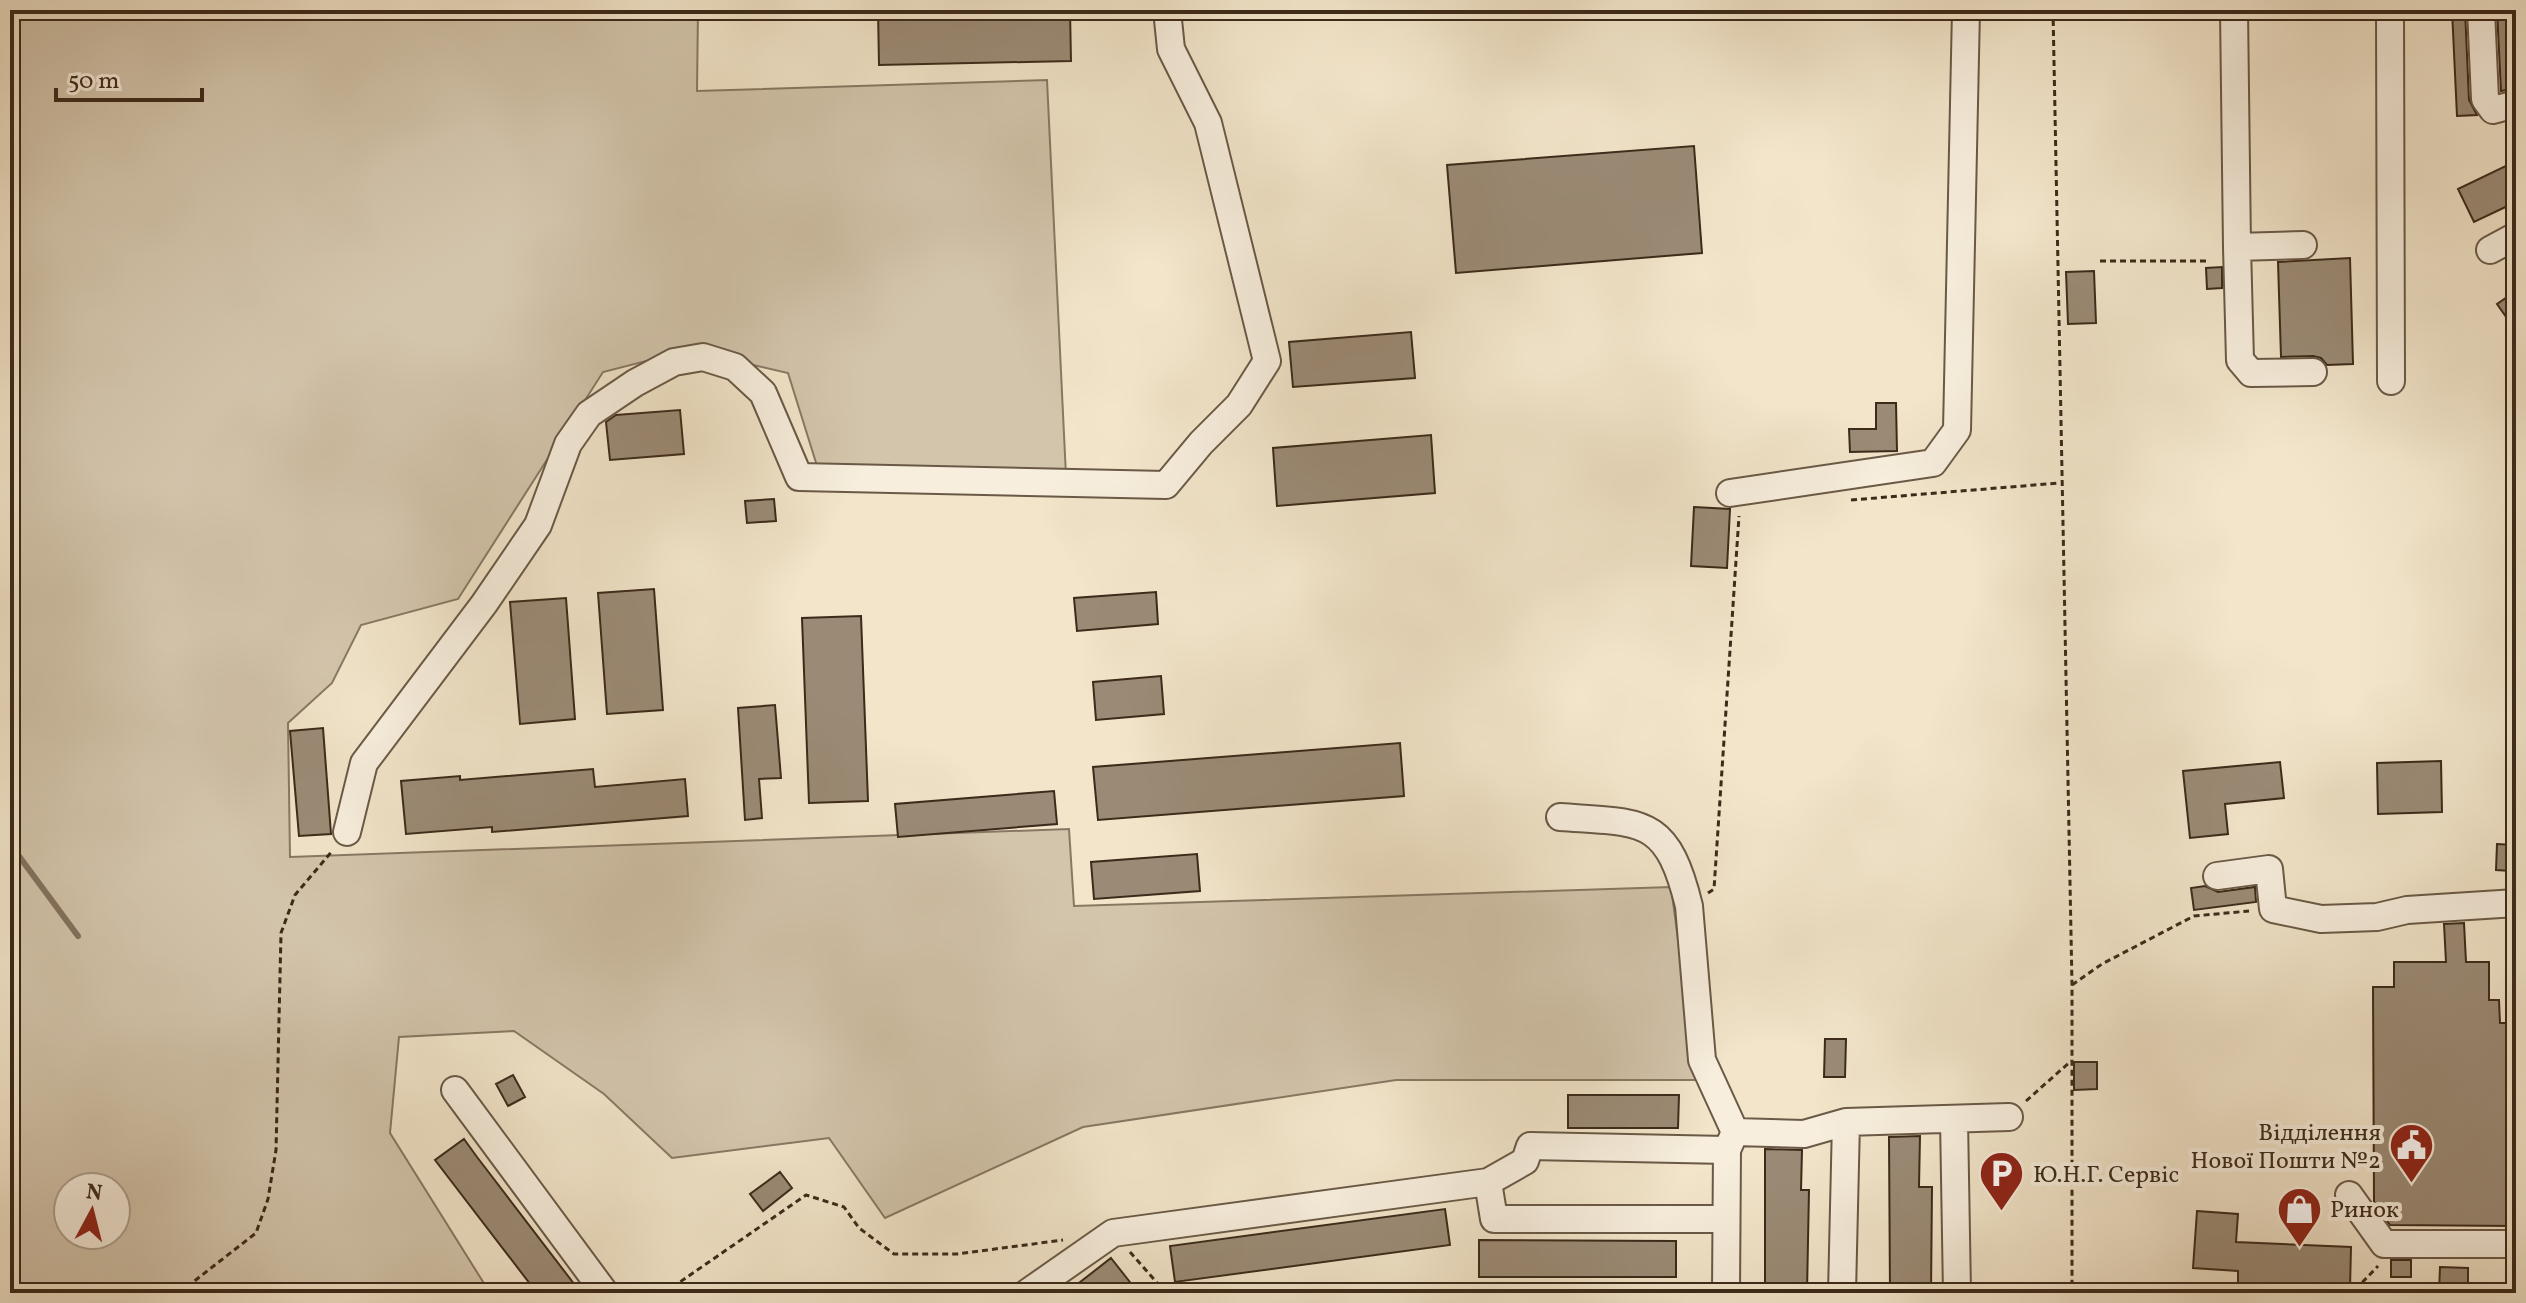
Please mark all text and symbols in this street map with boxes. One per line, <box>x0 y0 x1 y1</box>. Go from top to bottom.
scale bar <box>56 52 202 102</box>
text: 50 m <box>68 65 120 99</box>
place label: Відділення Нової Пошти №2 <box>2190 1117 2381 1179</box>
public building icon: Відділення Нової Пошти №2 <box>2388 1122 2436 1185</box>
parking icon: Ю.Н.Г. Сервіс <box>1978 1150 2026 1213</box>
place label: Ю.Н.Г. Сервіс <box>2033 1159 2179 1193</box>
north arrow <box>52 1171 132 1251</box>
text: N <box>84 1177 104 1210</box>
shop icon: Ринок <box>2275 1185 2323 1248</box>
place label: Ринок <box>2330 1194 2399 1228</box>

